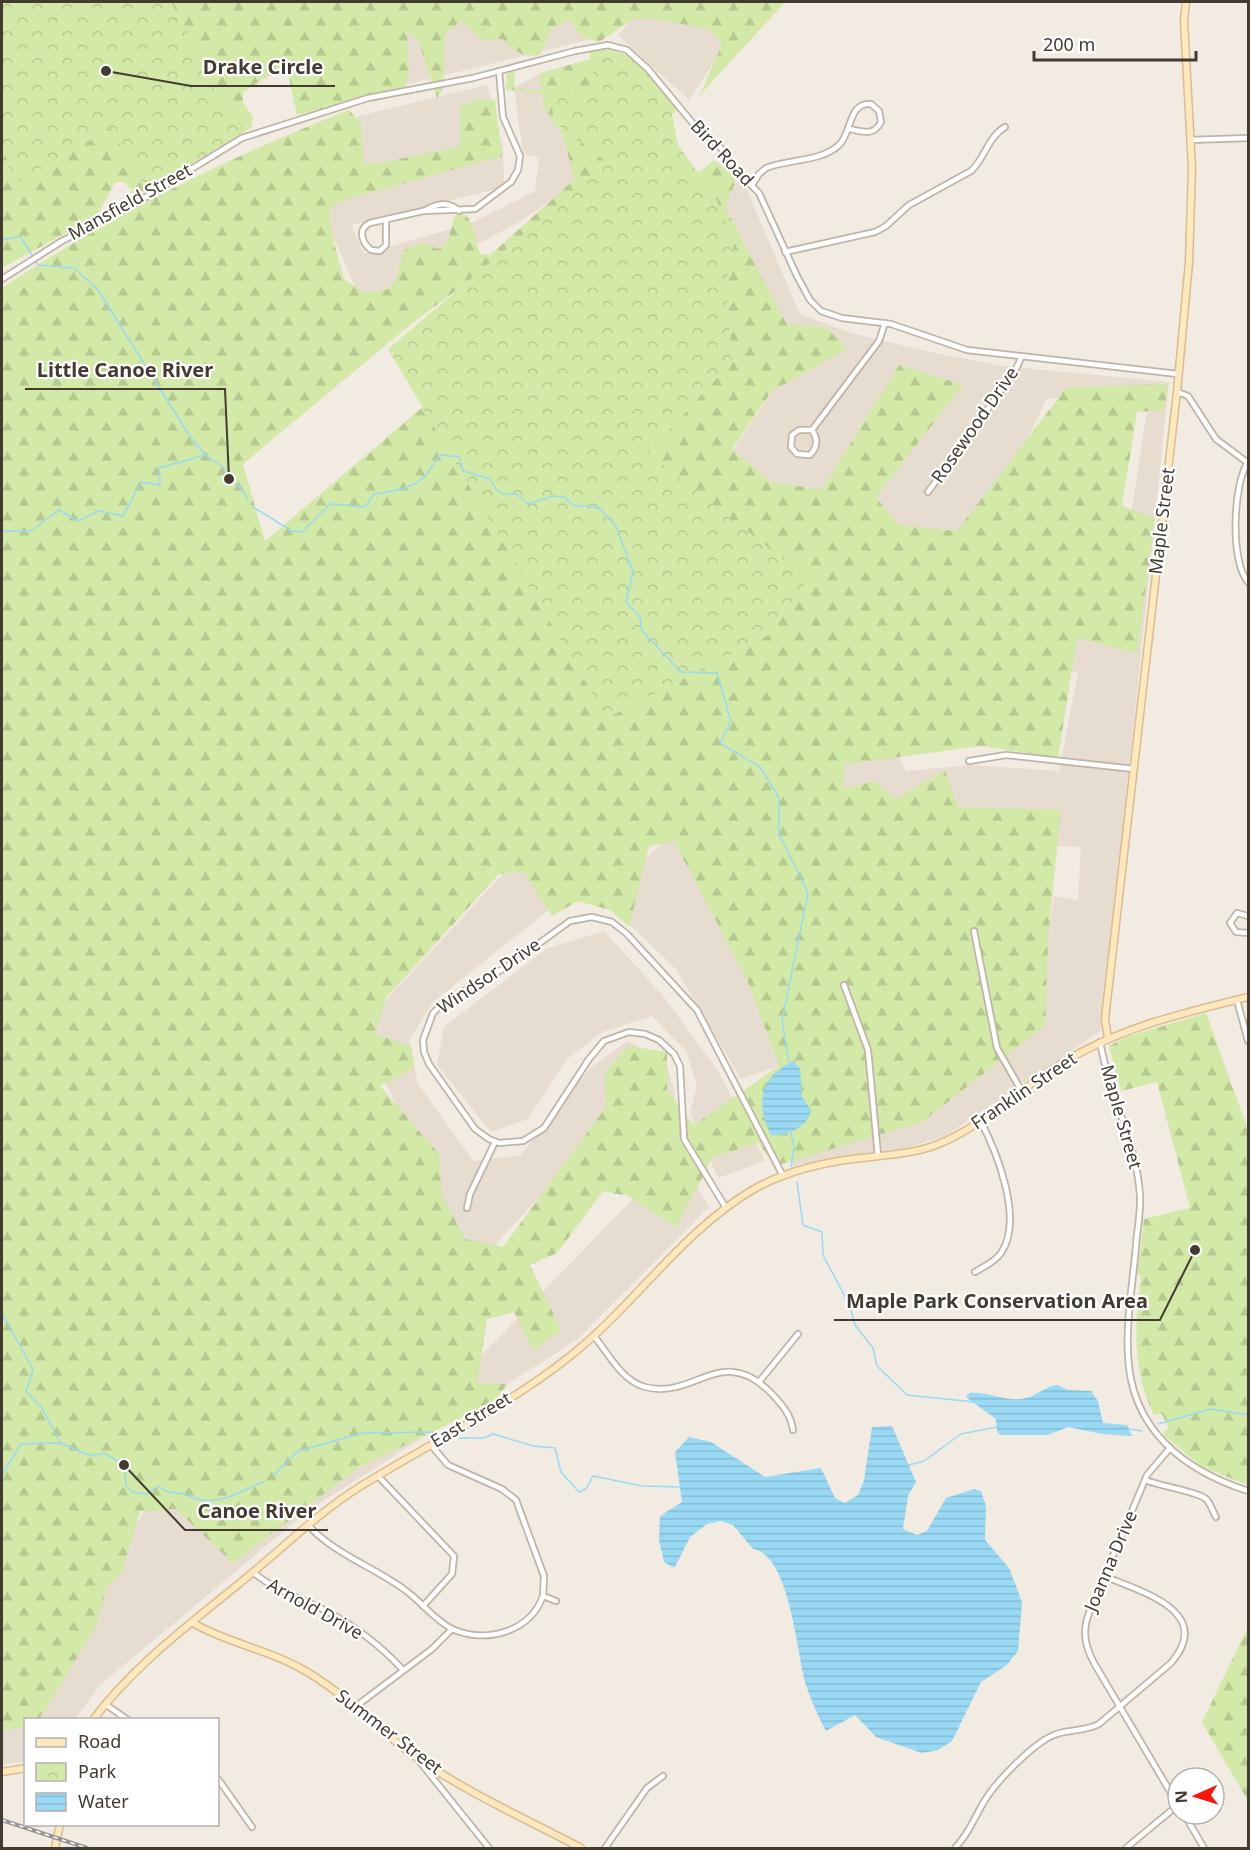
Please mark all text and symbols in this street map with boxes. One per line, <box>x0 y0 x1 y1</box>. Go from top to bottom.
scale bar <box>1034 24 1196 62</box>
text: 200 m <box>1043 32 1095 56</box>
callout: Drake Circle <box>191 48 335 86</box>
text: Drake Circle <box>203 53 323 80</box>
street label: Bird Road <box>686 114 760 191</box>
street label: Mansfield Street <box>63 157 196 245</box>
callout: Little Canoe River <box>25 351 225 389</box>
text: Little Canoe River <box>37 356 213 383</box>
street label: Rosewood Drive <box>925 362 1023 487</box>
street label: Maple Street <box>1143 466 1180 576</box>
street label: Windsor Drive <box>432 932 545 1019</box>
street label: Franklin Street <box>966 1046 1081 1134</box>
street label: Maple Street <box>1096 1062 1148 1172</box>
callout: Maple Park Conservation Area <box>834 1282 1160 1320</box>
text: Maple Park Conservation Area <box>846 1287 1148 1314</box>
street label: East Street <box>426 1385 516 1453</box>
callout: Canoe River <box>185 1492 328 1530</box>
text: Canoe River <box>198 1497 316 1524</box>
street label: Joanna Drive <box>1077 1506 1142 1617</box>
street label: Arnold Drive <box>263 1572 368 1644</box>
street label: Summer Street <box>332 1683 448 1779</box>
legend <box>24 1718 219 1826</box>
text: Road <box>78 1729 121 1753</box>
text: Park <box>78 1759 116 1783</box>
north arrow <box>1166 1766 1226 1826</box>
text: Water <box>78 1789 129 1813</box>
text: N <box>1170 1790 1192 1804</box>

